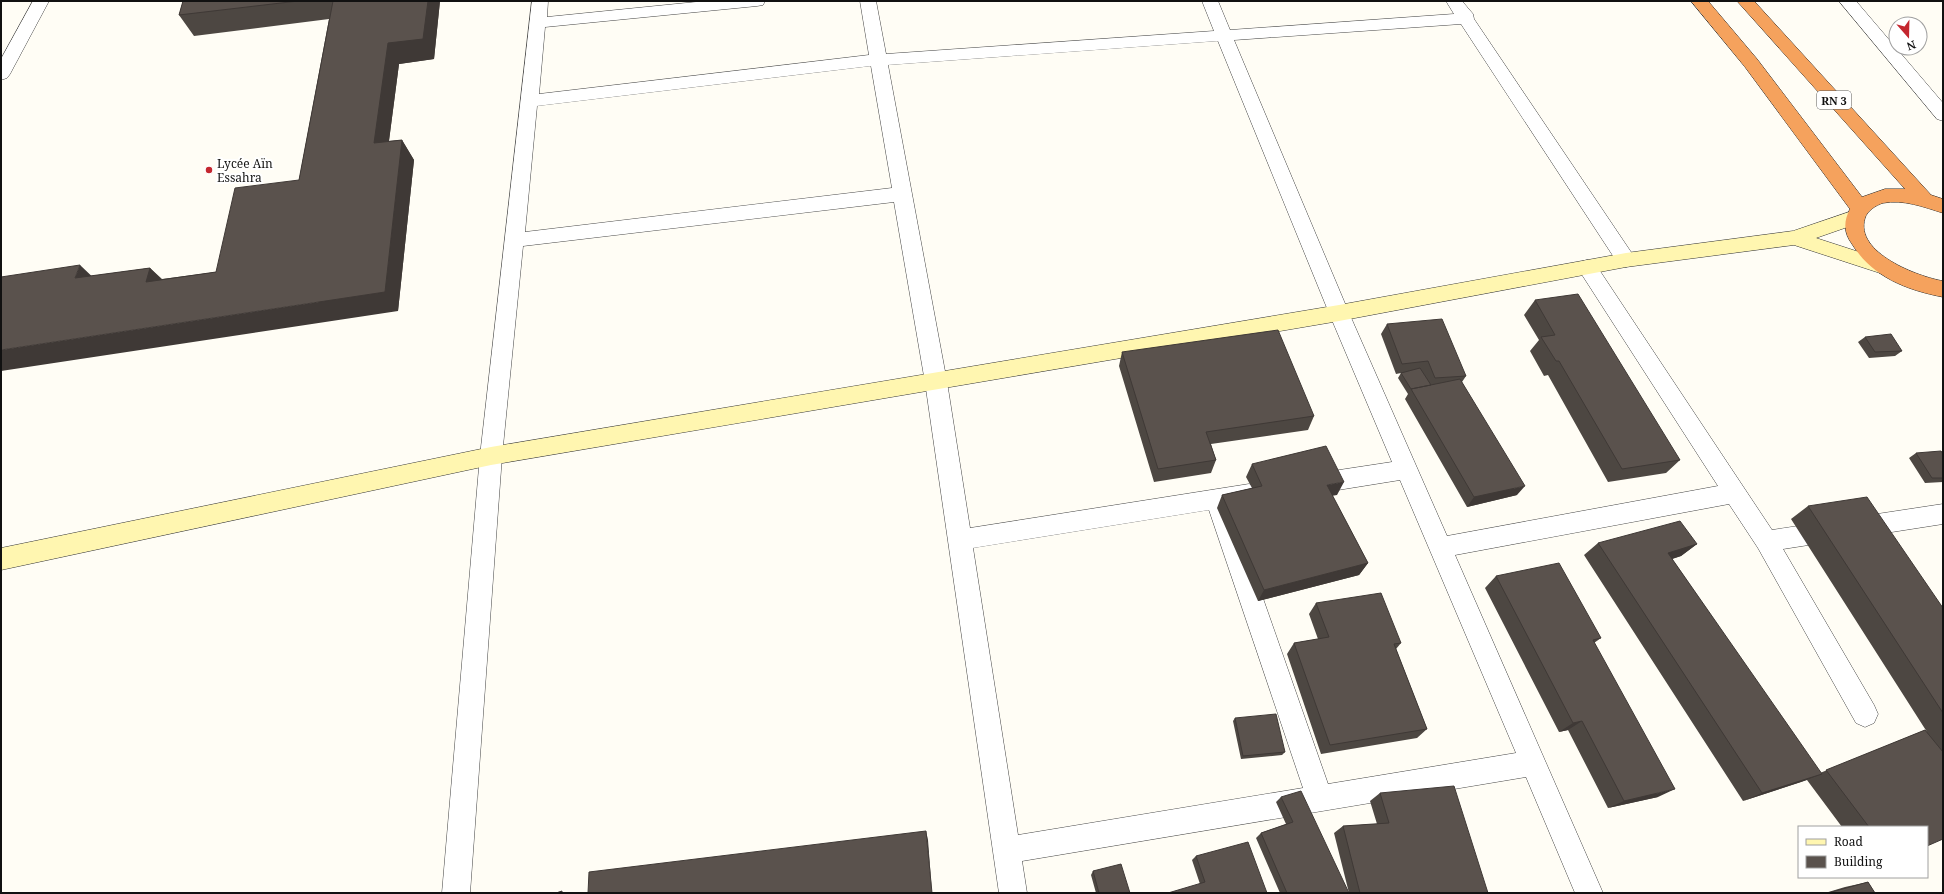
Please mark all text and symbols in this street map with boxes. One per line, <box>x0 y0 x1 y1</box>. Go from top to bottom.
north arrow <box>1888 16 1928 56</box>
text: N <box>1905 37 1918 55</box>
road number: RN 3 <box>1817 91 1851 109</box>
place label: Lycée Aïn Essahra <box>217 155 273 186</box>
marker: Lycée Aïn Essahra <box>204 165 214 175</box>
legend <box>1798 826 1928 878</box>
text: Road <box>1834 833 1864 850</box>
text: Building <box>1834 853 1883 870</box>

